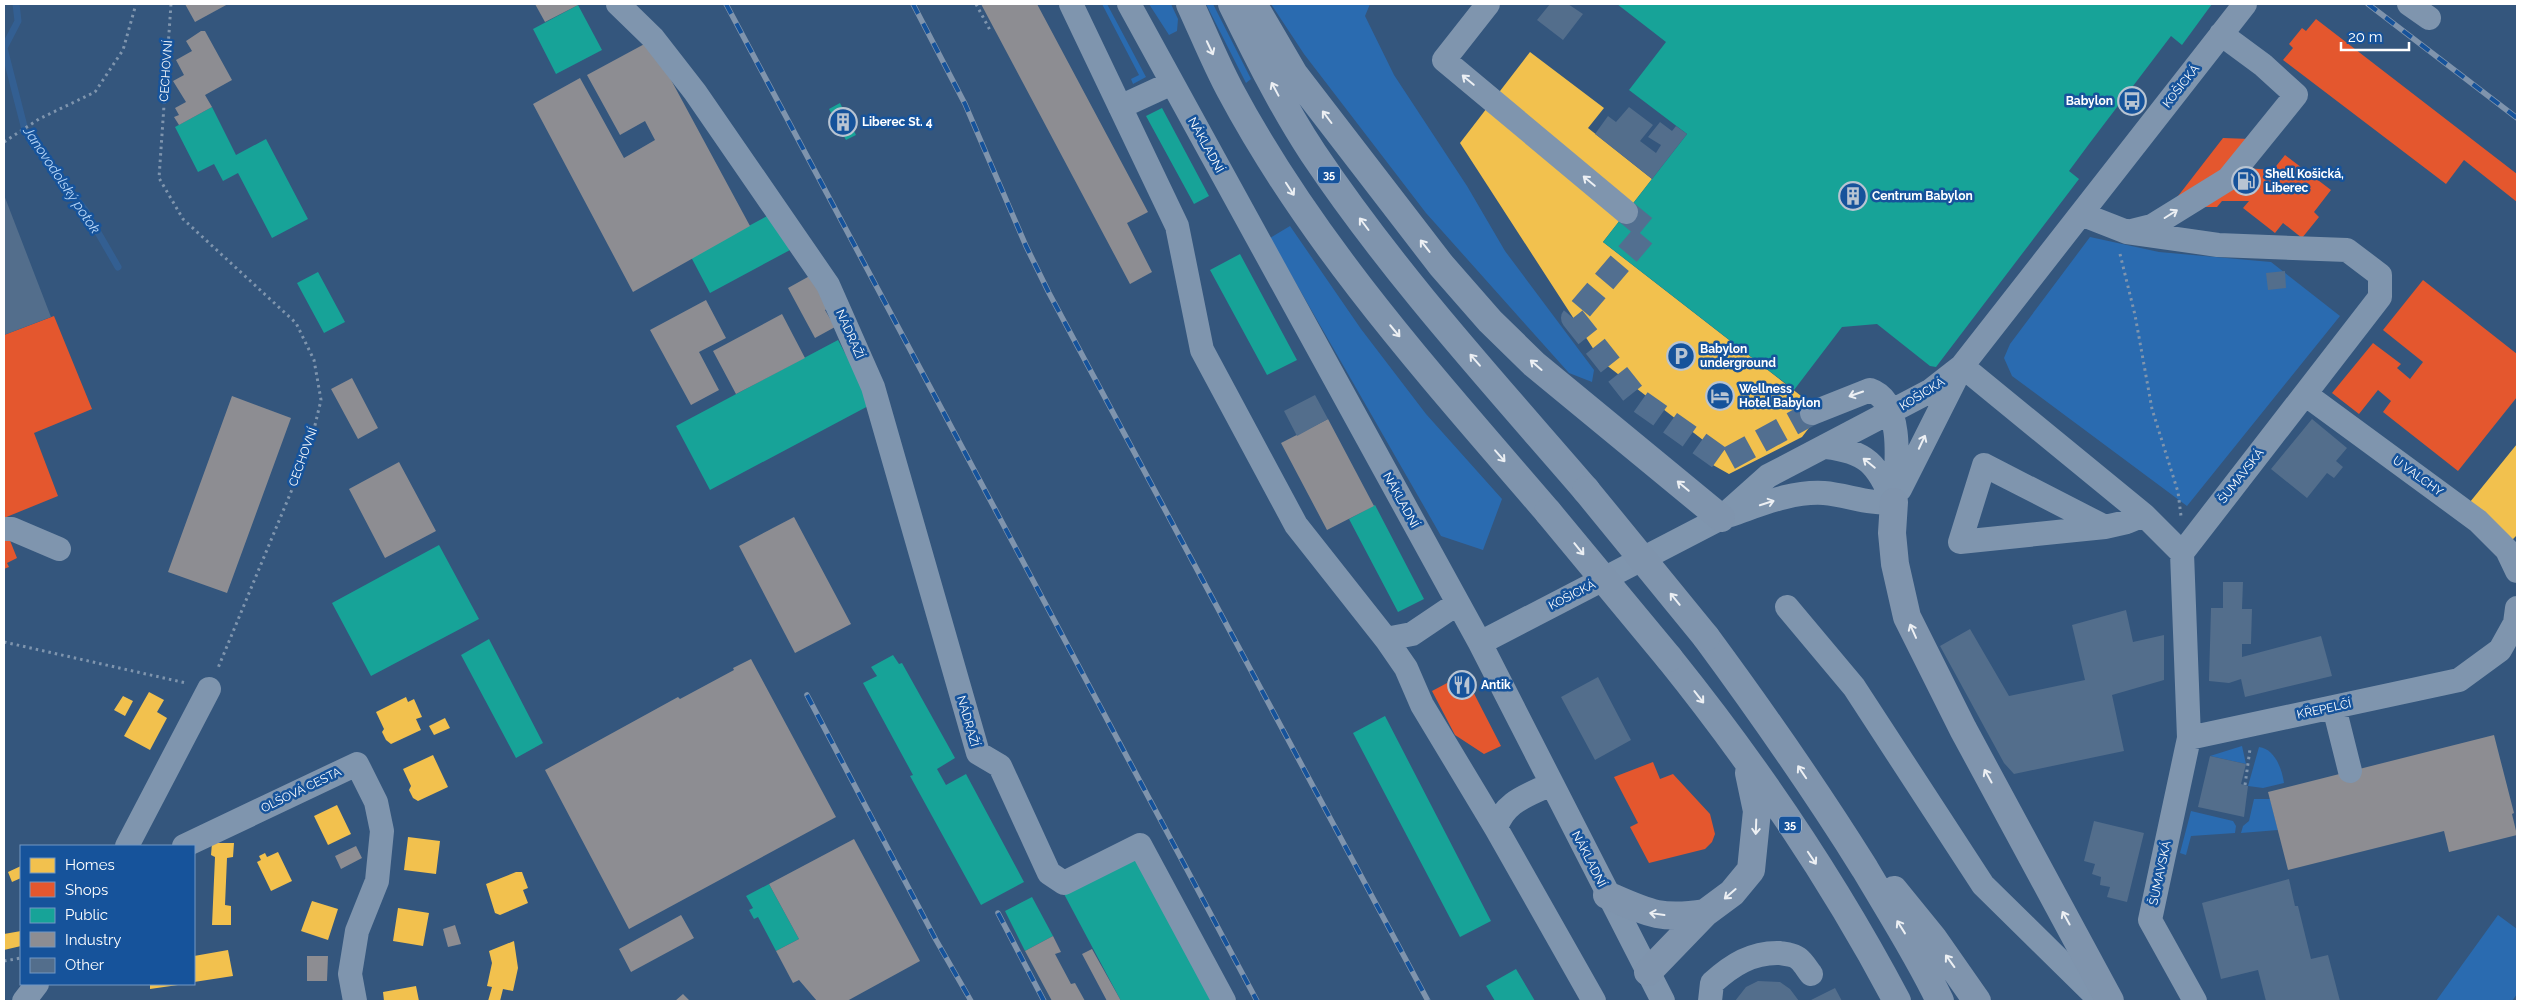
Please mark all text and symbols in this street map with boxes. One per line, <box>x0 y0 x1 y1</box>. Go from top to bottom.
scale bar <box>2341 20 2408 52</box>
text: 20 m <box>2348 28 2383 46</box>
street label: CECHOVNÍ <box>157 40 175 102</box>
one-way arrow <box>1206 40 1216 55</box>
street label: KOŠICKÁ <box>2160 62 2202 110</box>
one-way arrow <box>1462 75 1475 86</box>
one-way arrow <box>1269 82 1279 97</box>
bus stop icon: Babylon <box>2117 86 2147 116</box>
place label: Babylon <box>2066 94 2113 108</box>
building icon: Liberec St. 4 <box>828 107 858 137</box>
one-way arrow <box>1322 110 1332 124</box>
place label: Liberec St. 4 <box>862 115 933 129</box>
street label: NÁKLADNÍ <box>1185 115 1227 175</box>
water label: Janovodolský potok <box>20 123 104 237</box>
road number: 35 <box>1318 166 1340 184</box>
fuel station icon: Shell Košická, Liberec <box>2231 166 2261 196</box>
place label: Shell Košická, Liberec <box>2265 167 2344 195</box>
one-way arrow <box>1583 176 1596 187</box>
building icon: Centrum Babylon <box>1838 181 1868 211</box>
one-way arrow <box>1285 182 1295 196</box>
place label: Centrum Babylon <box>1872 189 1973 203</box>
one-way arrow <box>2164 209 2178 219</box>
one-way arrow <box>1359 217 1369 231</box>
one-way arrow <box>1420 240 1431 253</box>
street label: NÁDRAŽÍ <box>833 307 867 361</box>
one-way arrow <box>1389 325 1401 338</box>
parking icon: Babylon underground <box>1666 341 1696 371</box>
place label: Babylon underground <box>1700 342 1776 370</box>
one-way arrow <box>1469 354 1480 367</box>
one-way arrow <box>1530 360 1543 371</box>
street label: KOŠICKÁ <box>1897 375 1947 413</box>
hotel icon: Wellness Hotel Babylon <box>1705 381 1735 411</box>
place label: Wellness Hotel Babylon <box>1739 382 1820 410</box>
one-way arrow <box>1848 390 1864 400</box>
street label: CECHOVNÍ <box>286 426 320 488</box>
one-way arrow <box>1918 435 1927 450</box>
street label: ŠUMAVSKÁ <box>2215 446 2267 506</box>
one-way arrow <box>1494 449 1505 462</box>
street label: U VALCHY <box>2390 453 2446 499</box>
one-way arrow <box>1863 457 1876 468</box>
street label: NÁKLADNÍ <box>1380 470 1422 530</box>
one-way arrow <box>1677 481 1690 492</box>
one-way arrow <box>1759 497 1775 507</box>
one-way arrow <box>1573 542 1584 555</box>
street label: KOŠICKÁ <box>1546 577 1598 613</box>
one-way arrow <box>1670 593 1681 606</box>
one-way arrow <box>1908 624 1918 639</box>
restaurant icon: Antik <box>1447 670 1477 700</box>
place label: Antik <box>1481 678 1511 692</box>
one-way arrow <box>1693 690 1704 703</box>
street label: NÁDRAŽÍ <box>954 694 982 748</box>
street label: KŘEPELČÍ <box>2295 696 2353 722</box>
street label: OLŠOVÁ CESTA <box>259 765 343 815</box>
one-way arrow <box>1797 765 1807 779</box>
one-way arrow <box>1983 768 1993 783</box>
road number: 35 <box>1779 816 1801 834</box>
one-way arrow <box>1752 818 1761 834</box>
street label: NÁKLADNÍ <box>1569 829 1609 889</box>
street label: ŠUMAVSKÁ <box>2146 840 2174 906</box>
legend <box>20 845 195 985</box>
one-way arrow <box>1807 851 1818 865</box>
text: Homes <box>65 856 115 874</box>
text: Shops <box>65 881 108 899</box>
one-way arrow <box>1724 888 1737 900</box>
text: Public <box>65 906 108 924</box>
one-way arrow <box>1650 909 1666 919</box>
one-way arrow <box>2061 911 2071 926</box>
one-way arrow <box>1895 921 1905 935</box>
text: Industry <box>65 931 121 949</box>
one-way arrow <box>1944 955 1955 968</box>
text: Other <box>65 956 105 974</box>

